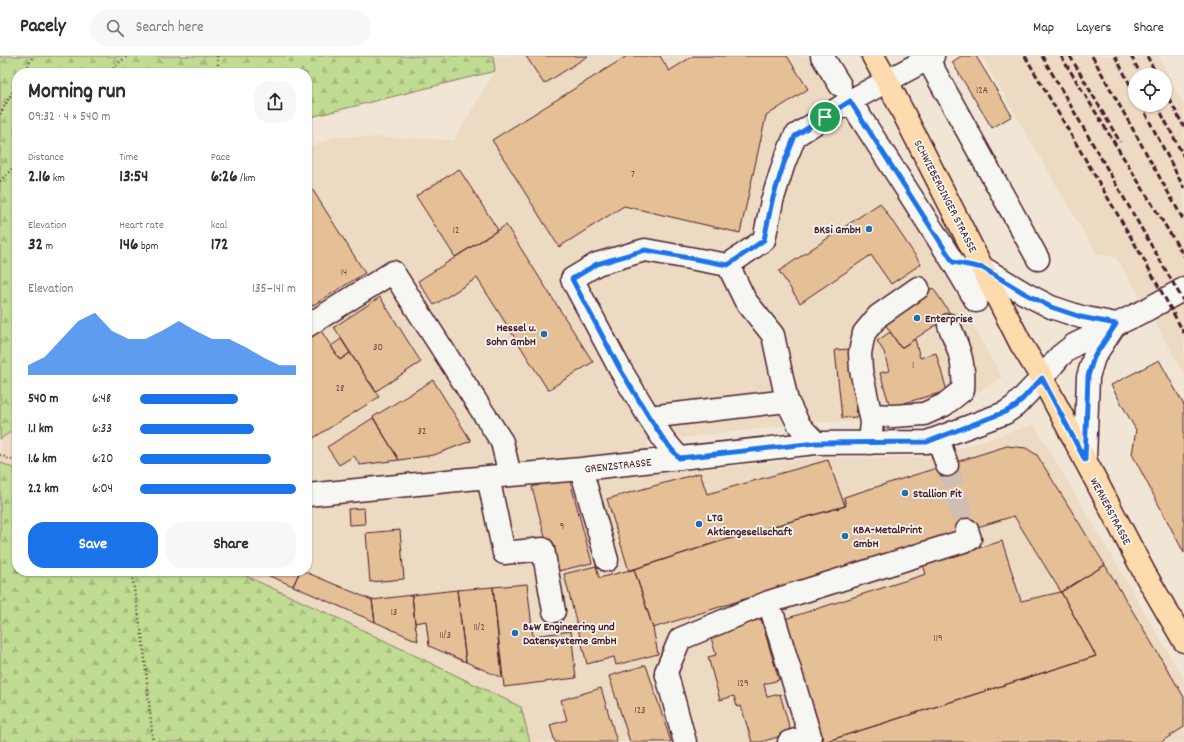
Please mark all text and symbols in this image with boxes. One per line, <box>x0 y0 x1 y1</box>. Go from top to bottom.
search box <box>90 10 370 46</box>
text: Pacely <box>20 14 66 41</box>
icon: search <box>104 17 126 39</box>
text: Search here <box>136 17 204 39</box>
text: Map <box>1033 18 1054 38</box>
text: Layers <box>1076 18 1111 38</box>
text: Share <box>1133 18 1164 38</box>
map controls <box>1128 68 1172 112</box>
button: locate <box>1128 68 1172 112</box>
text: Morning run <box>28 77 126 108</box>
button: share <box>254 81 296 123</box>
house number: 12A <box>976 84 989 98</box>
pin <box>808 100 842 134</box>
icon: arrive <box>814 106 836 128</box>
text: 09:32 · 4 × 540 m <box>28 108 110 127</box>
street label: SCHWIEBERDINGER STRASSE <box>909 137 981 257</box>
text: Distance <box>28 150 64 166</box>
text: Time <box>119 150 138 166</box>
text: Pace <box>211 150 230 166</box>
text: 2.16 <box>28 166 50 190</box>
text: 13:54 <box>119 166 148 190</box>
text: 6:26 <box>211 166 238 190</box>
house number: 7 <box>631 168 635 182</box>
text: km <box>50 171 65 187</box>
text: /km <box>238 171 255 187</box>
text: Elevation <box>28 218 66 234</box>
text: Heart rate <box>119 218 164 234</box>
text: kcal <box>211 218 227 234</box>
place label: BKSi GmbH <box>814 222 861 239</box>
house number: 12 <box>453 224 459 238</box>
marker: BKSi GmbH <box>864 224 874 234</box>
text: 32 <box>28 234 43 258</box>
text: 146 <box>119 234 138 258</box>
text: 172 <box>211 234 228 258</box>
text: m <box>43 239 53 255</box>
text: bpm <box>138 239 158 255</box>
house number: 14 <box>341 266 347 280</box>
text: Elevation <box>28 280 73 299</box>
text: 135–141 m <box>252 280 296 299</box>
place label: Enterprise <box>925 311 973 328</box>
marker: Enterprise <box>912 313 922 323</box>
place label: Hessel u. Sohn GmbH <box>486 320 536 351</box>
marker: Hessel u. Sohn GmbH <box>539 329 549 339</box>
house number: 30 <box>373 341 383 355</box>
house number: 1 <box>912 359 914 373</box>
house number: 28 <box>336 382 344 396</box>
text: 540 m <box>28 390 58 409</box>
text: 6:48 <box>92 390 111 409</box>
text: 1.1 km <box>28 420 53 439</box>
text: 6:33 <box>92 420 112 439</box>
house number: 32 <box>418 425 426 439</box>
text: 1.6 km <box>28 450 57 469</box>
text: 6:20 <box>92 450 113 469</box>
street label: GRENZSTRASSE <box>584 454 653 478</box>
street label: WERNERSTRASSE <box>1085 475 1135 549</box>
text: 2.2 km <box>28 480 59 499</box>
text: 6:04 <box>92 480 113 499</box>
place label: Stallion Fit <box>913 486 962 503</box>
marker: Stallion Fit <box>900 488 910 498</box>
place label: LTG Aktiengesellschaft <box>707 510 793 541</box>
marker: LTG Aktiengesellschaft <box>694 519 704 529</box>
house number: 9 <box>560 520 564 534</box>
button: Save <box>28 522 158 568</box>
button: Share <box>166 522 296 568</box>
place label: KBA-MetalPrint GmbH <box>853 522 923 553</box>
marker: KBA-MetalPrint GmbH <box>840 531 850 541</box>
house number: 13 <box>391 606 397 620</box>
place label: B&W Engineering und Datensysteme GmbH <box>523 619 617 650</box>
house number: 11/2 <box>473 621 485 635</box>
marker: B&W Engineering und Datensysteme GmbH <box>510 628 520 638</box>
house number: 11/3 <box>439 629 451 643</box>
house number: 119 <box>934 632 942 646</box>
house number: 129 <box>737 677 749 691</box>
house number: 123 <box>635 704 646 718</box>

